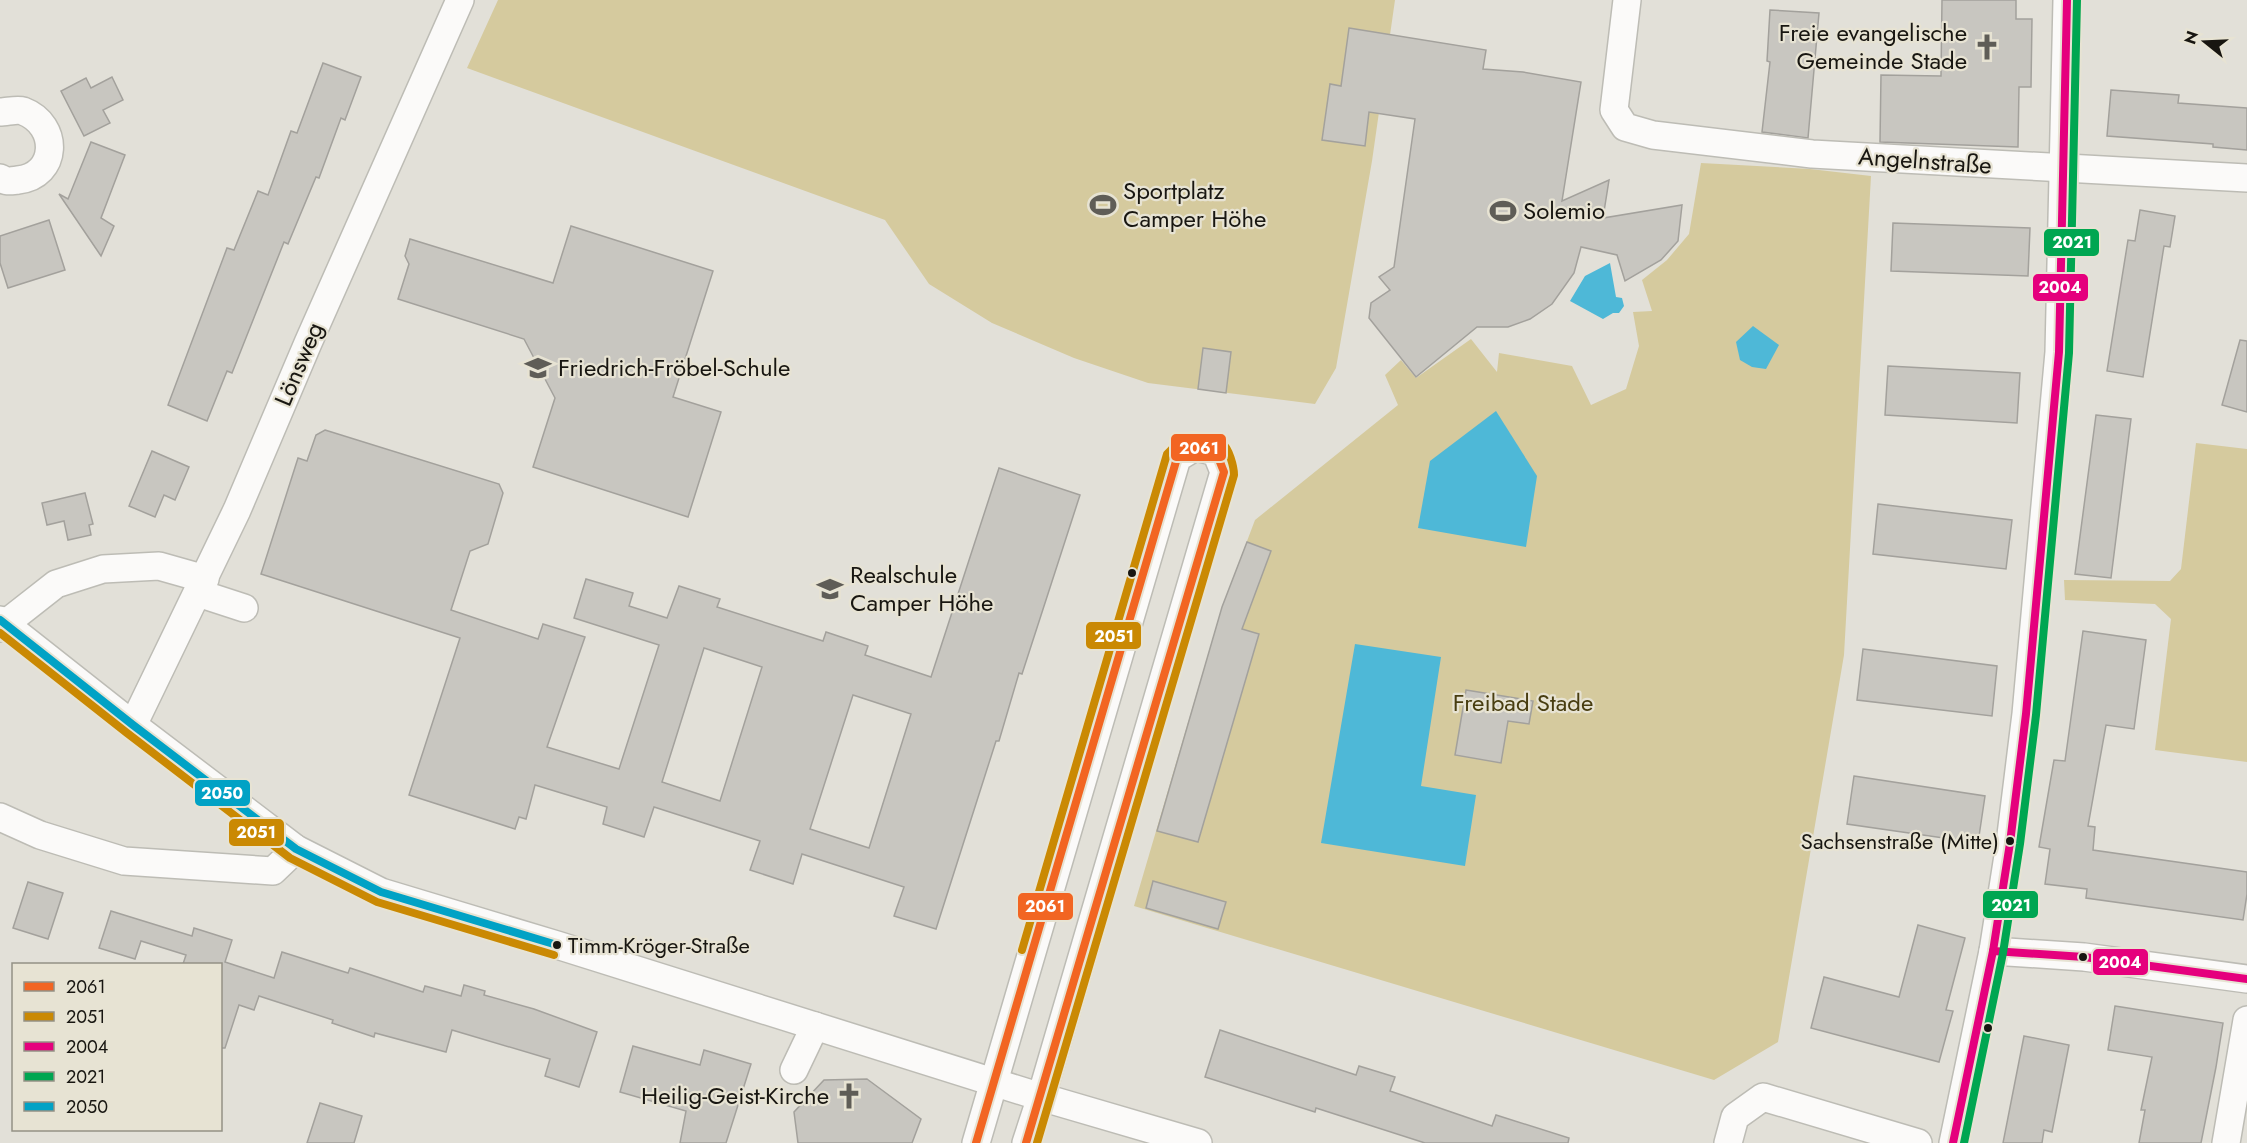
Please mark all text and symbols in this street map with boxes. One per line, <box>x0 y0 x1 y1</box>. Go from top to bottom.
north arrow <box>2175 12 2235 72</box>
place label: Freie evangelische Gemeinde Stade <box>1779 15 1967 78</box>
text: N <box>2178 28 2204 47</box>
church icon: Freie evangelische Gemeinde Stade <box>1972 32 2002 62</box>
street label: Angelnstraße <box>1857 138 1993 183</box>
place label: Sportplatz Camper Höhe <box>1123 173 1266 236</box>
sports icon: Sportplatz Camper Höhe <box>1088 190 1118 220</box>
place label: Solemio <box>1523 193 1605 228</box>
sports icon: Solemio <box>1488 196 1518 226</box>
line badge: 2021 <box>2043 228 2100 257</box>
text: 2021 <box>2052 231 2092 254</box>
line badge: 2004 <box>2032 273 2089 302</box>
text: 2004 <box>2039 276 2081 299</box>
street label: Lönsweg <box>265 316 332 411</box>
place label: Friedrich-Fröbel-Schule <box>558 350 790 385</box>
school or university icon: Friedrich-Fröbel-Schule <box>523 353 553 383</box>
line badge: 2061 <box>1170 433 1227 462</box>
text: 2061 <box>1179 437 1219 460</box>
place label: Realschule Camper Höhe <box>850 557 993 620</box>
unlabelled marker <box>1126 567 1138 579</box>
school or university icon: Realschule Camper Höhe <box>815 574 845 604</box>
line badge: 2051 <box>1085 621 1142 650</box>
text: 2051 <box>1094 625 1134 648</box>
park label: Freibad Stade <box>1453 685 1593 720</box>
line badge: 2050 <box>194 779 251 807</box>
text: 2050 <box>201 782 243 805</box>
line badge: 2051 <box>228 818 285 847</box>
text: 2051 <box>236 821 276 844</box>
place label: Sachsenstraße (Mitte) <box>1801 825 1999 857</box>
marker: Sachsenstraße (Mitte) <box>2004 835 2016 847</box>
line badge: 2021 <box>1982 890 2039 919</box>
line badge: 2061 <box>1017 892 1074 921</box>
text: 2021 <box>1991 894 2031 917</box>
text: 2061 <box>1025 895 1065 918</box>
place label: Timm-Kröger-Straße <box>568 929 750 961</box>
marker: Timm-Kröger-Straße <box>551 939 563 951</box>
line badge: 2004 <box>2092 948 2149 976</box>
unlabelled marker <box>2077 951 2089 963</box>
text: 2004 <box>2099 951 2141 974</box>
legend <box>12 963 222 1131</box>
text: 2061 <box>66 974 106 1000</box>
text: 2051 <box>66 1004 105 1030</box>
unlabelled marker <box>1982 1022 1994 1034</box>
text: 2004 <box>66 1034 108 1060</box>
text: 2021 <box>66 1064 105 1090</box>
place label: Heilig-Geist-Kirche <box>641 1078 829 1113</box>
church icon: Heilig-Geist-Kirche <box>834 1081 864 1111</box>
text: 2050 <box>66 1094 108 1120</box>

